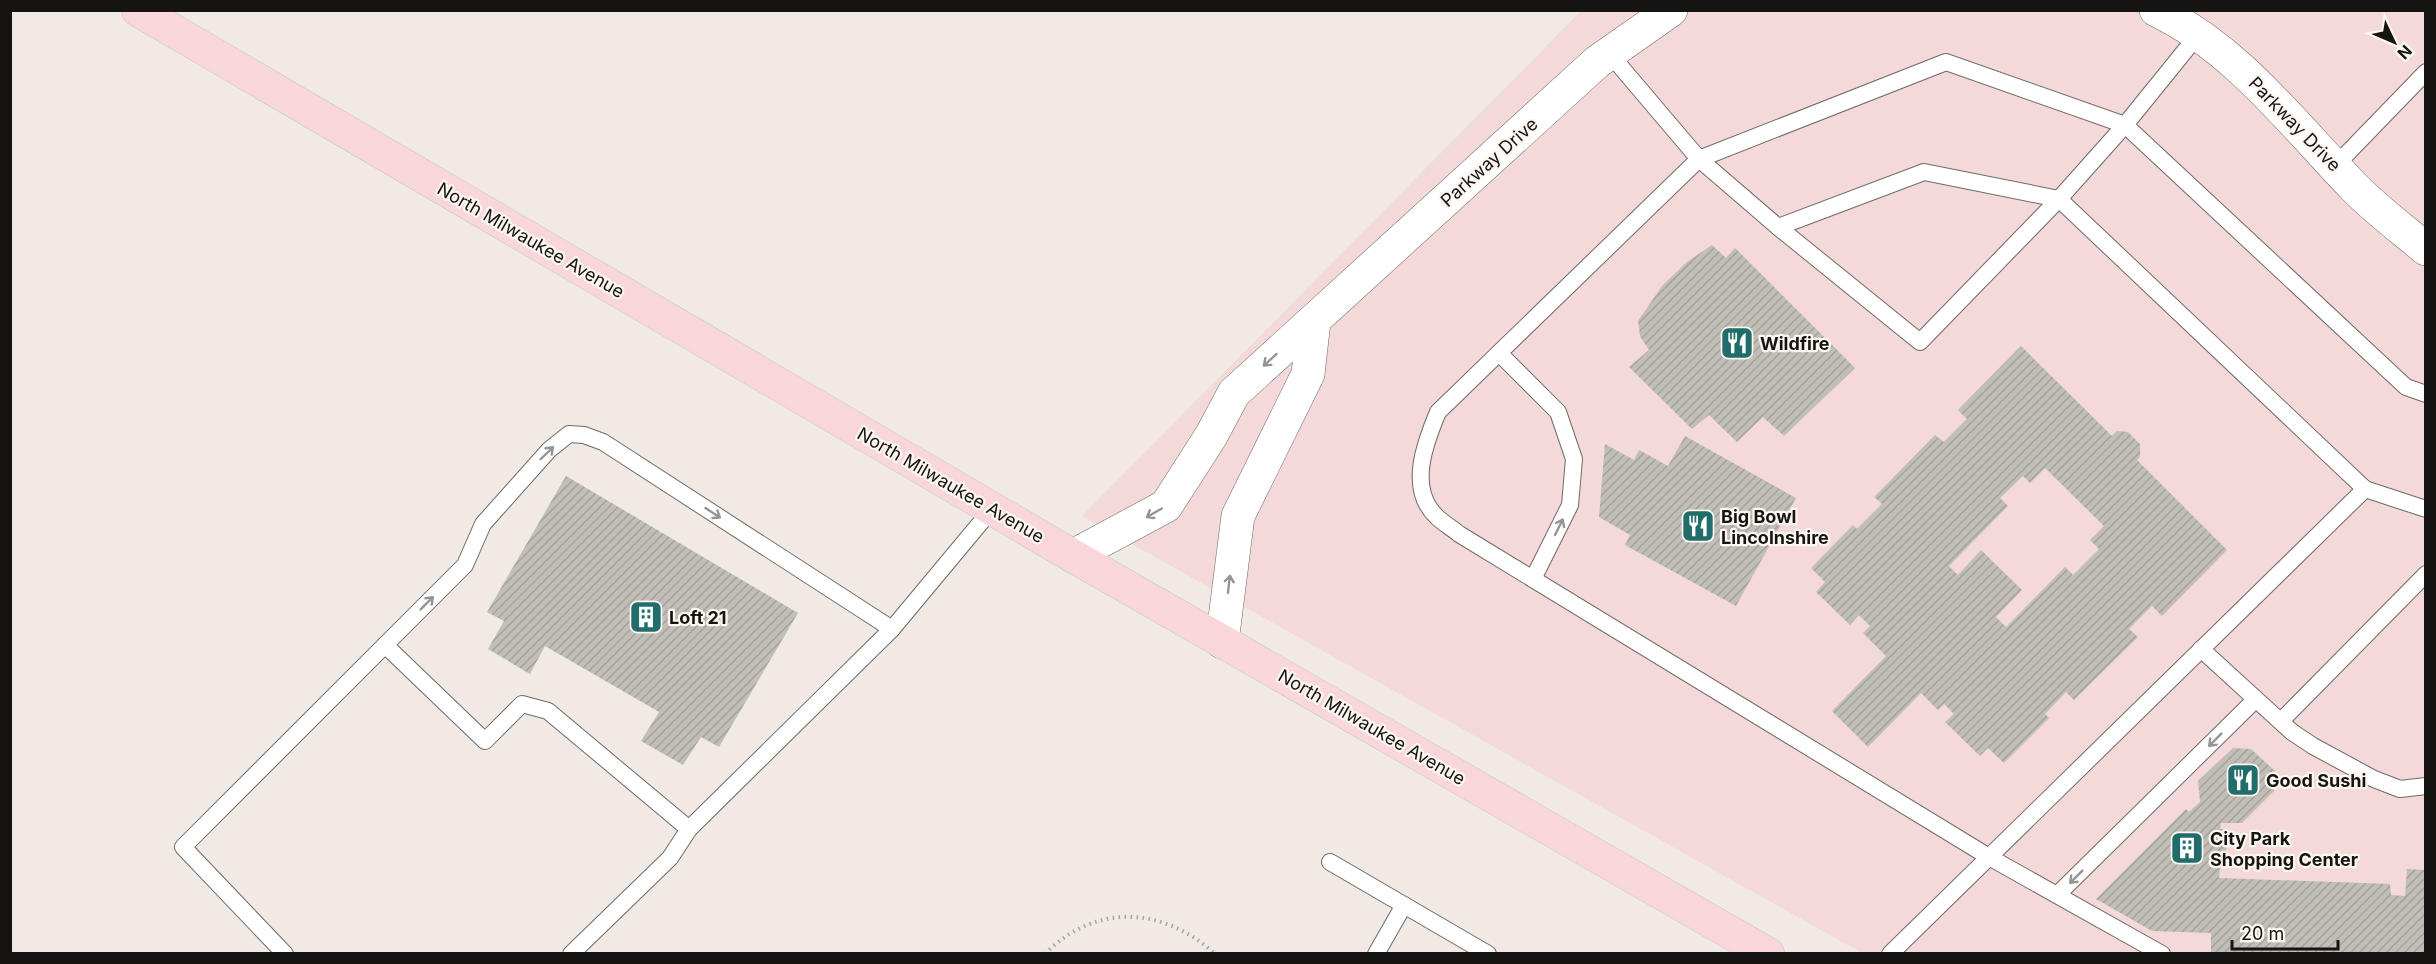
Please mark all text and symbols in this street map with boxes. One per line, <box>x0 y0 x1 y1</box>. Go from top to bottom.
north arrow <box>2364 12 2424 72</box>
text: N <box>2393 41 2416 64</box>
street label: Parkway Drive <box>2245 72 2345 176</box>
street label: Parkway Drive <box>1436 113 1542 211</box>
street label: North Milwaukee Avenue <box>434 178 628 302</box>
restaurant icon: Wildfire <box>1719 325 1755 361</box>
place label: Wildfire <box>1760 333 1830 354</box>
one-way arrow <box>1263 353 1278 367</box>
street label: North Milwaukee Avenue <box>854 423 1048 547</box>
one-way arrow <box>539 445 554 460</box>
place label: Big Bowl Lincolnshire <box>1721 506 1829 548</box>
one-way arrow <box>704 507 721 519</box>
one-way arrow <box>1145 508 1163 519</box>
restaurant icon: Big Bowl Lincolnshire <box>1680 508 1716 544</box>
one-way arrow <box>1554 518 1565 536</box>
one-way arrow <box>1224 574 1235 594</box>
one-way arrow <box>419 596 434 611</box>
building icon: Loft 21 <box>628 599 664 635</box>
place label: Loft 21 <box>669 607 727 628</box>
street label: North Milwaukee Avenue <box>1275 665 1469 789</box>
one-way arrow <box>2207 733 2222 747</box>
restaurant icon: Good Sushi <box>2225 762 2261 798</box>
place label: Good Sushi <box>2266 770 2366 791</box>
place label: City Park Shopping Center <box>2210 828 2358 870</box>
building icon: City Park Shopping Center <box>2169 830 2205 866</box>
one-way arrow <box>2068 869 2083 884</box>
scale bar <box>2232 913 2338 951</box>
text: 20 m <box>2241 923 2284 944</box>

